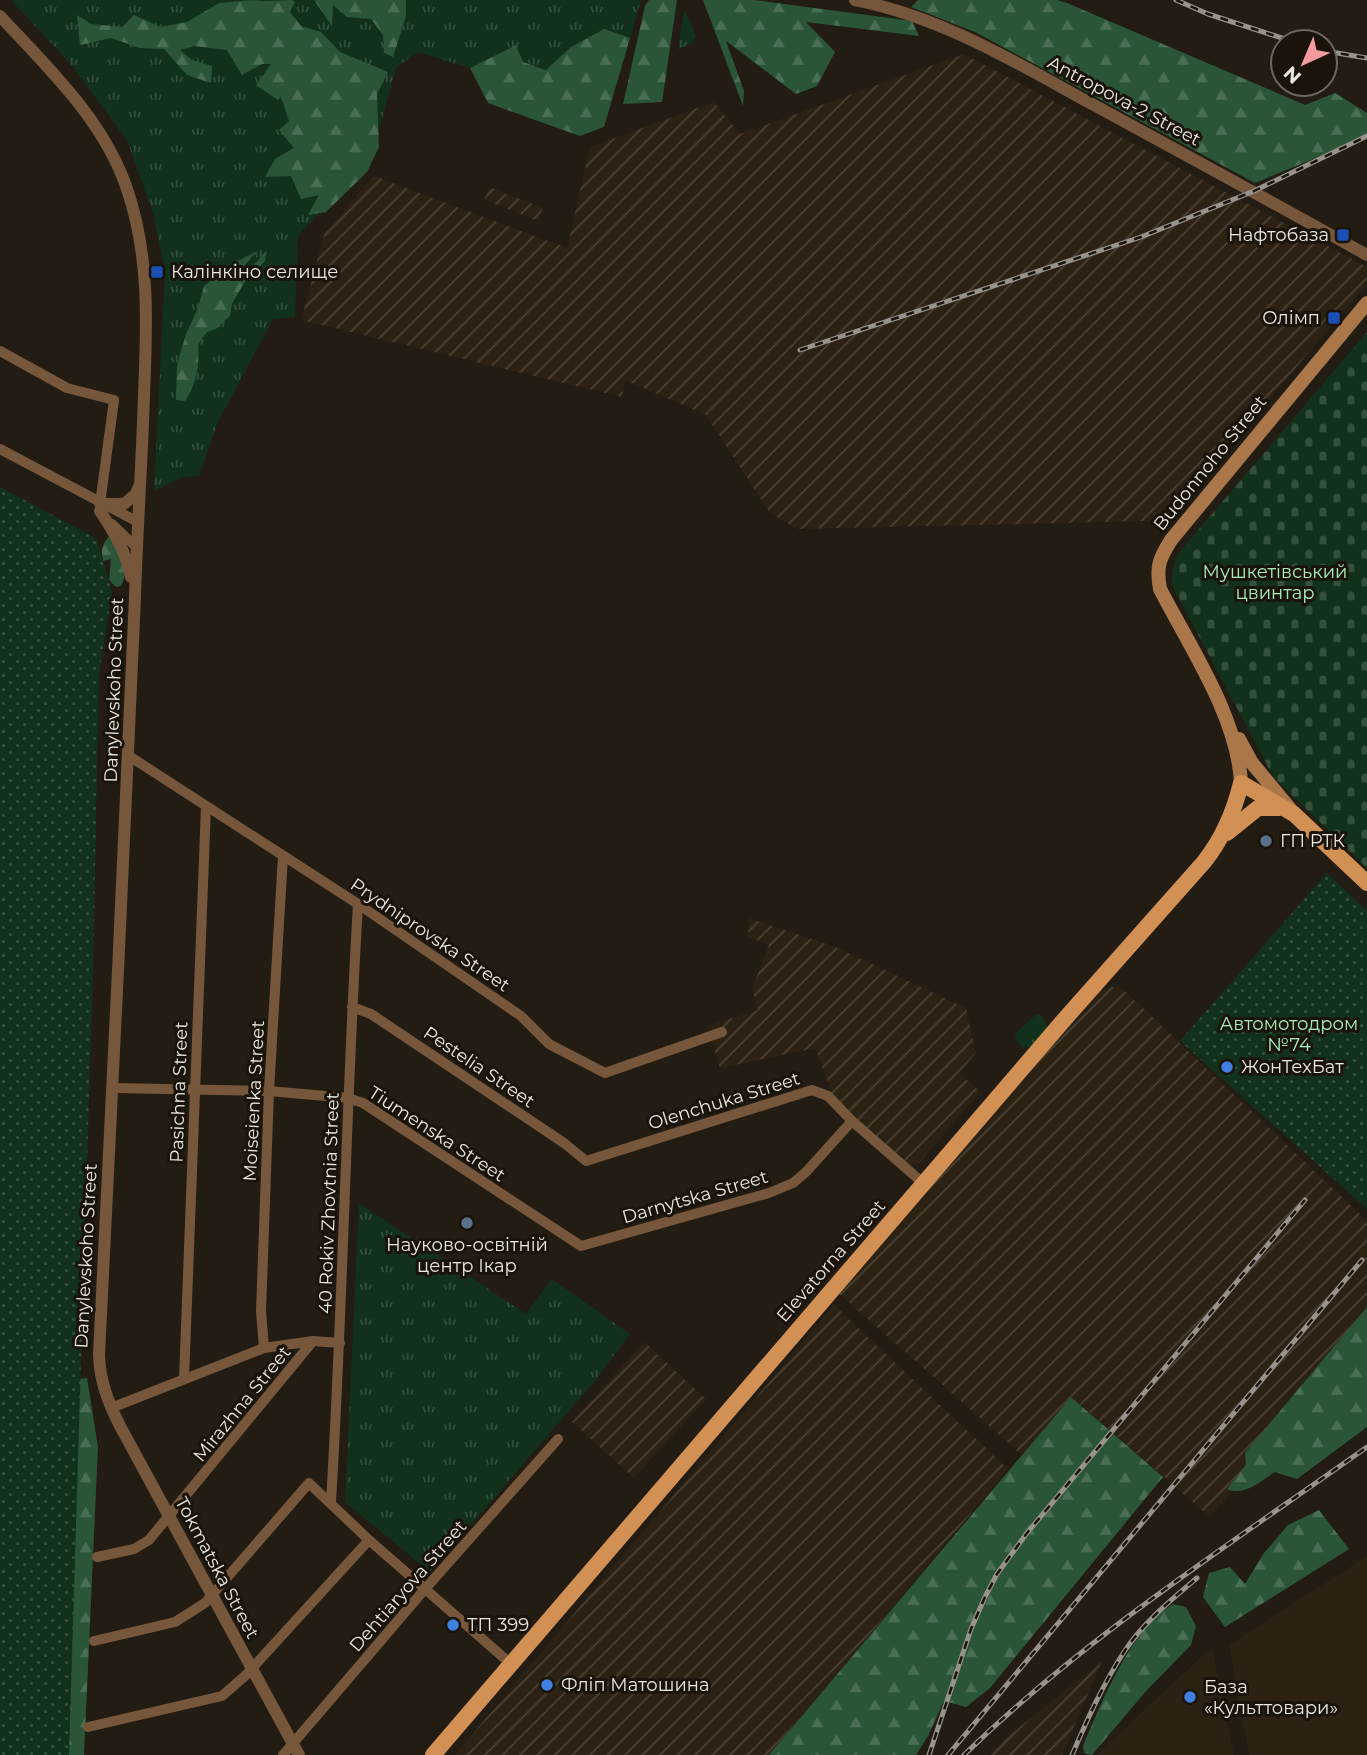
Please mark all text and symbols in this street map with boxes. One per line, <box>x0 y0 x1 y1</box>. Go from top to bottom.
north arrow <box>1269 28 1339 98</box>
street label: Antropova-2 Street <box>1044 51 1204 151</box>
text: N <box>1279 61 1306 88</box>
place label: Нафтобаза <box>1228 224 1329 246</box>
marker: Нафтобаза <box>1335 227 1351 243</box>
place label: Калінкіно селище <box>171 261 338 283</box>
marker: Калінкіно селище <box>149 264 165 280</box>
place label: Олімп <box>1262 307 1320 329</box>
marker: Олімп <box>1326 310 1342 326</box>
street label: Budonnoho Street <box>1149 391 1271 535</box>
park label: Мушкетівський цвинтар <box>1203 561 1347 604</box>
street label: Danylevskoho Street <box>100 597 128 783</box>
place label: ГП РТК <box>1280 830 1346 852</box>
marker: ГП РТК <box>1258 833 1274 849</box>
street label: Prydniprovska Street <box>346 874 514 996</box>
park label: Автомотодром №74 <box>1220 1013 1358 1056</box>
street label: Moiseienka Street <box>239 1020 269 1182</box>
street label: Pasichna Street <box>166 1021 192 1163</box>
street label: Pestelia Street <box>419 1022 539 1112</box>
place label: ЖонТехБат <box>1241 1056 1344 1078</box>
marker: ЖонТехБат <box>1219 1059 1235 1075</box>
street label: Olenchuka Street <box>645 1067 803 1135</box>
street label: Tiumenska Street <box>365 1082 509 1186</box>
street label: 40 Rokiv Zhovtnia Street <box>314 1092 344 1314</box>
street label: Danylevskoho Street <box>70 1163 102 1349</box>
street label: Darnytska Street <box>620 1166 770 1228</box>
street label: Elevatorna Street <box>772 1195 890 1327</box>
marker: Науково-освітній центр Ікар <box>459 1215 475 1231</box>
place label: Науково-освітній центр Ікар <box>386 1234 548 1277</box>
street label: Mirazhna Street <box>189 1342 295 1466</box>
street label: Tokmatska Street <box>170 1493 264 1643</box>
street label: Dehtiaryova Street <box>345 1516 471 1656</box>
place label: ТП 399 <box>467 1614 529 1636</box>
marker: ТП 399 <box>445 1617 461 1633</box>
place label: Фліп Матошина <box>561 1674 709 1696</box>
place label: База «Культтовари» <box>1204 1676 1338 1719</box>
marker: Фліп Матошина <box>539 1677 555 1693</box>
marker: База «Культтовари» <box>1182 1689 1198 1705</box>

